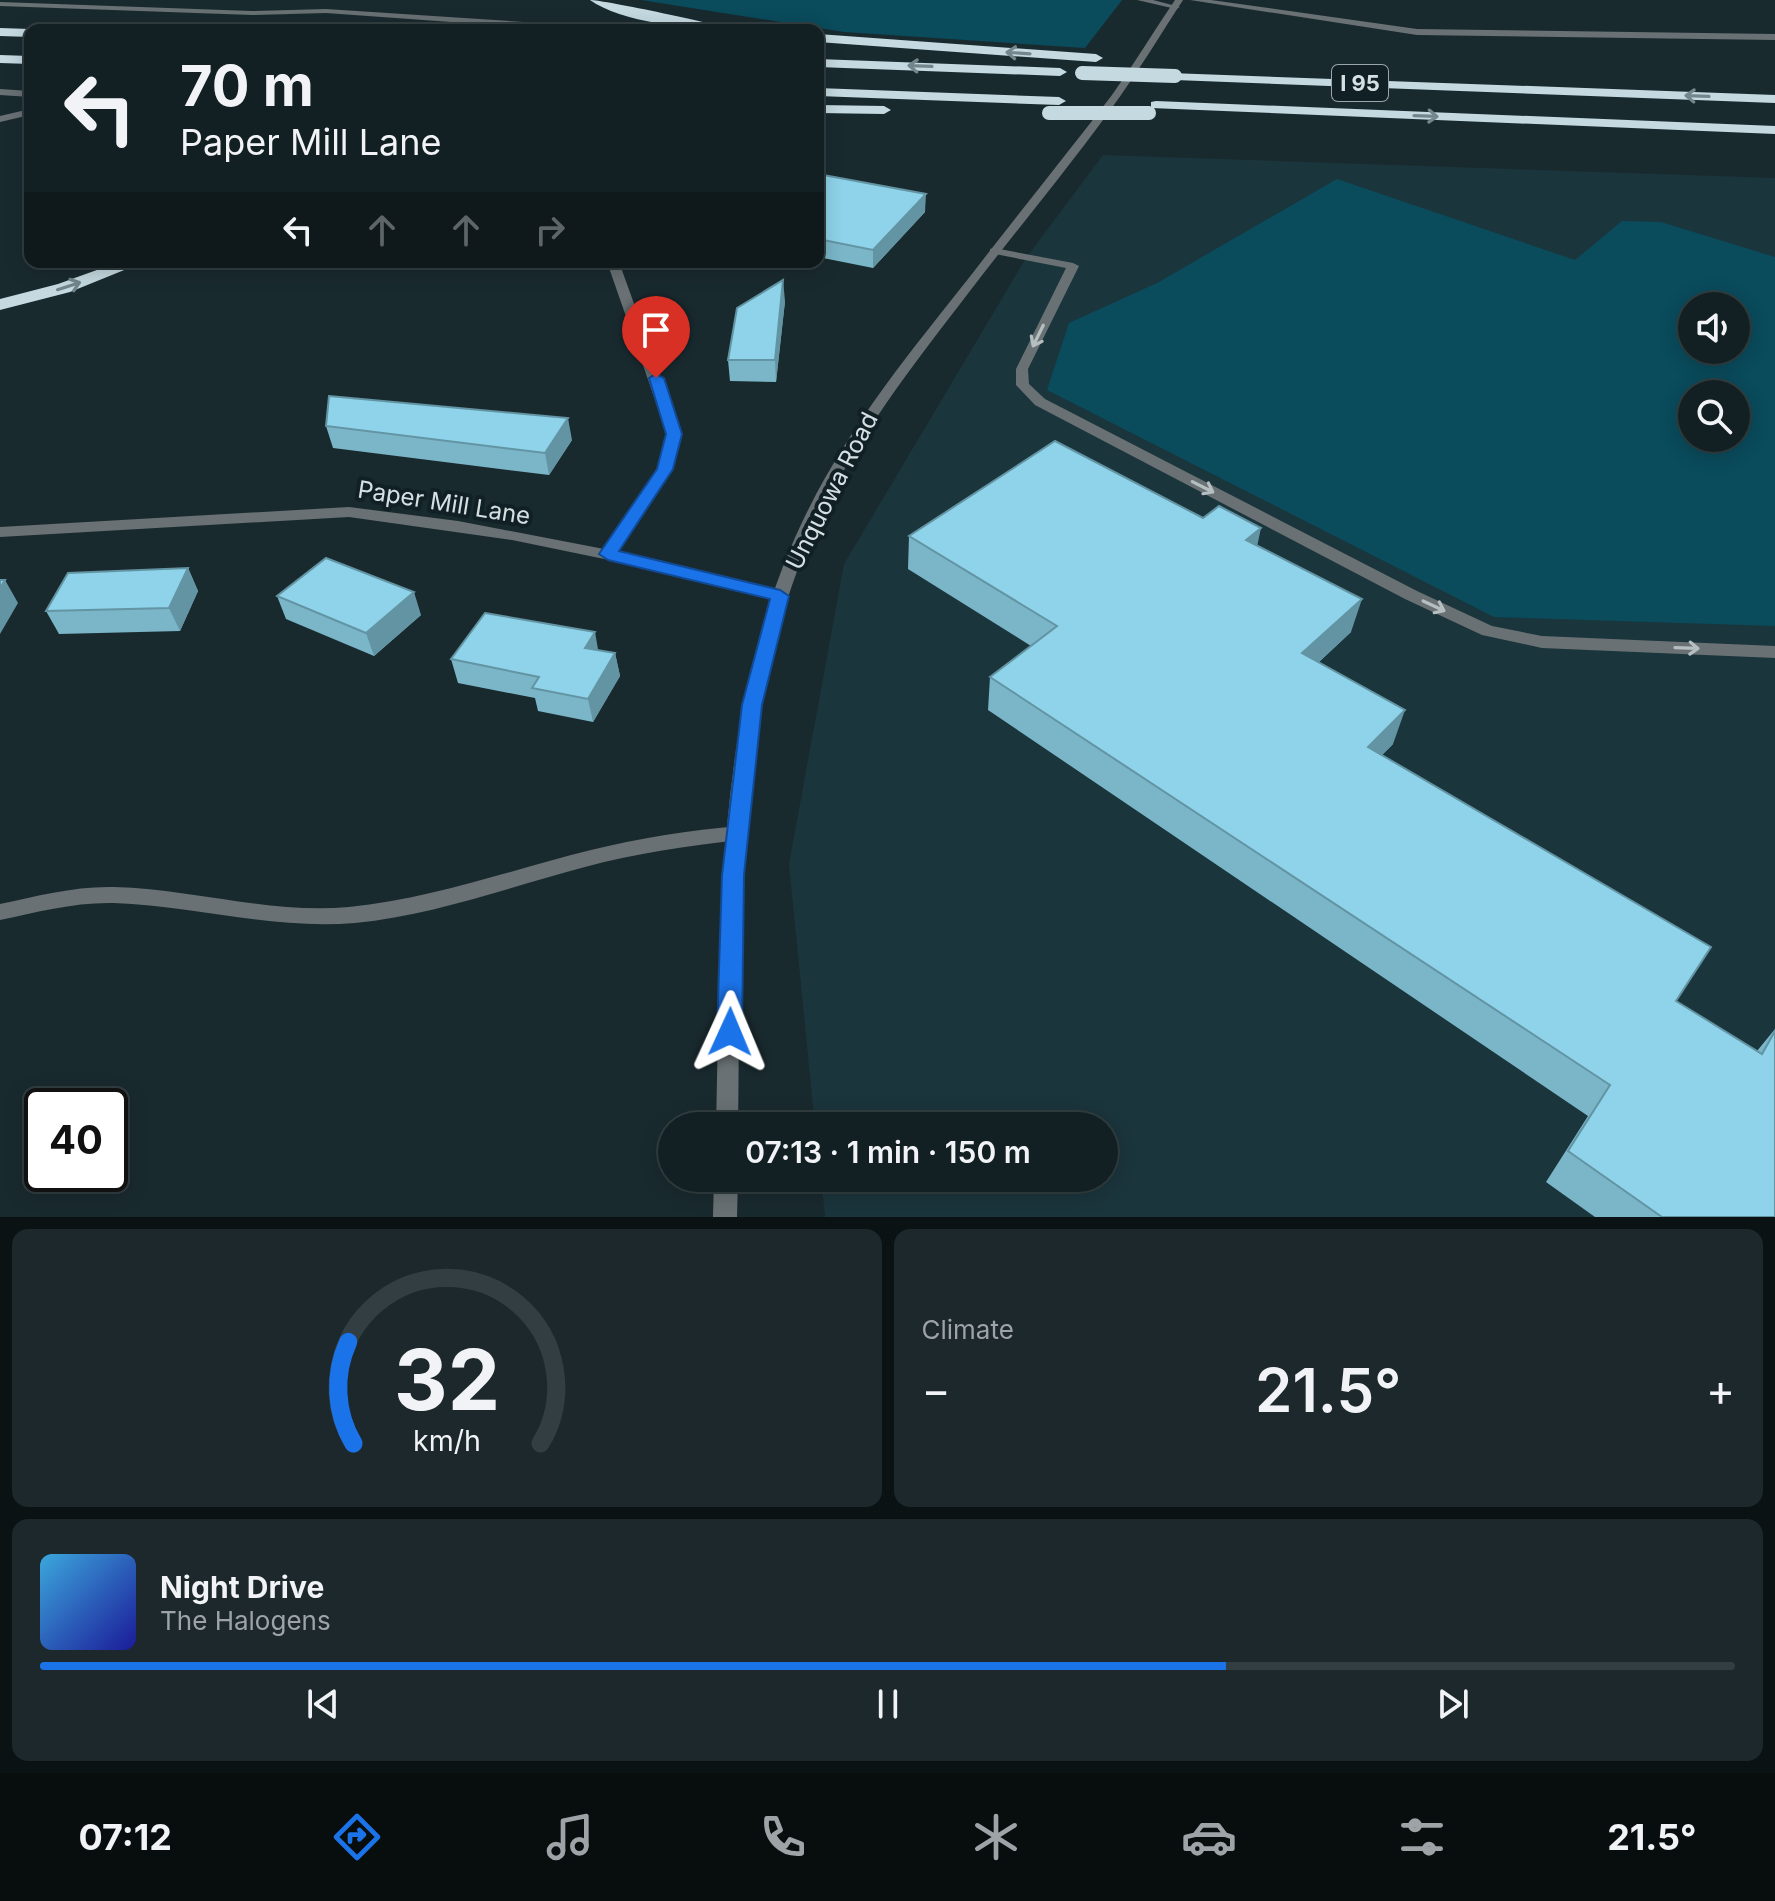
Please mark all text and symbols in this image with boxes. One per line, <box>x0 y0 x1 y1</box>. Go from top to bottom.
one-way arrow <box>1005 45 1032 60</box>
text: 70 m <box>180 52 314 120</box>
icon: left <box>48 56 152 160</box>
one-way arrow <box>907 59 934 74</box>
road number: I 95 <box>1332 65 1388 101</box>
one-way arrow <box>1684 88 1711 103</box>
one-way arrow <box>1412 108 1439 123</box>
text: Paper Mill Lane <box>180 120 442 164</box>
icon: left <box>276 208 320 252</box>
icon: ahead <box>360 208 404 252</box>
icon: ahead <box>444 208 488 252</box>
icon: right <box>528 208 572 252</box>
one-way arrow <box>56 278 81 293</box>
map controls <box>1678 292 1750 452</box>
button: sound <box>1678 292 1750 364</box>
pin <box>622 296 690 378</box>
icon: arrive <box>634 308 678 352</box>
one-way arrow <box>1030 324 1045 347</box>
button: search <box>1678 380 1750 452</box>
street label: Unquowa Road <box>779 407 884 574</box>
street label: Paper Mill Lane <box>356 475 532 530</box>
one-way arrow <box>1190 479 1214 495</box>
one-way arrow <box>1422 599 1446 614</box>
one-way arrow <box>1673 641 1700 656</box>
position arrow <box>688 990 772 1074</box>
speed limit sign: 40 <box>24 1088 128 1192</box>
text: 07:13 · 1 min · 150 m <box>745 1134 1031 1170</box>
text: Climate <box>922 1314 1014 1345</box>
text: 32 <box>394 1329 500 1430</box>
text: 21.5° <box>1255 1354 1401 1426</box>
text: − <box>922 1363 951 1417</box>
text: + <box>1706 1363 1735 1417</box>
text: km/h <box>413 1423 481 1458</box>
text: Night Drive <box>160 1569 324 1605</box>
text: The Halogens <box>160 1605 331 1636</box>
icon: previous <box>301 1682 345 1726</box>
icon: pause <box>866 1682 910 1726</box>
icon: next <box>1431 1682 1475 1726</box>
icon: directions <box>329 1809 385 1865</box>
icon: music <box>542 1809 598 1865</box>
icon: phone <box>755 1809 811 1865</box>
icon: climate <box>968 1809 1024 1865</box>
icon: car <box>1181 1809 1237 1865</box>
icon: filters <box>1394 1809 1450 1865</box>
text: 07:12 <box>79 1815 172 1859</box>
text: 21.5° <box>1607 1815 1696 1859</box>

